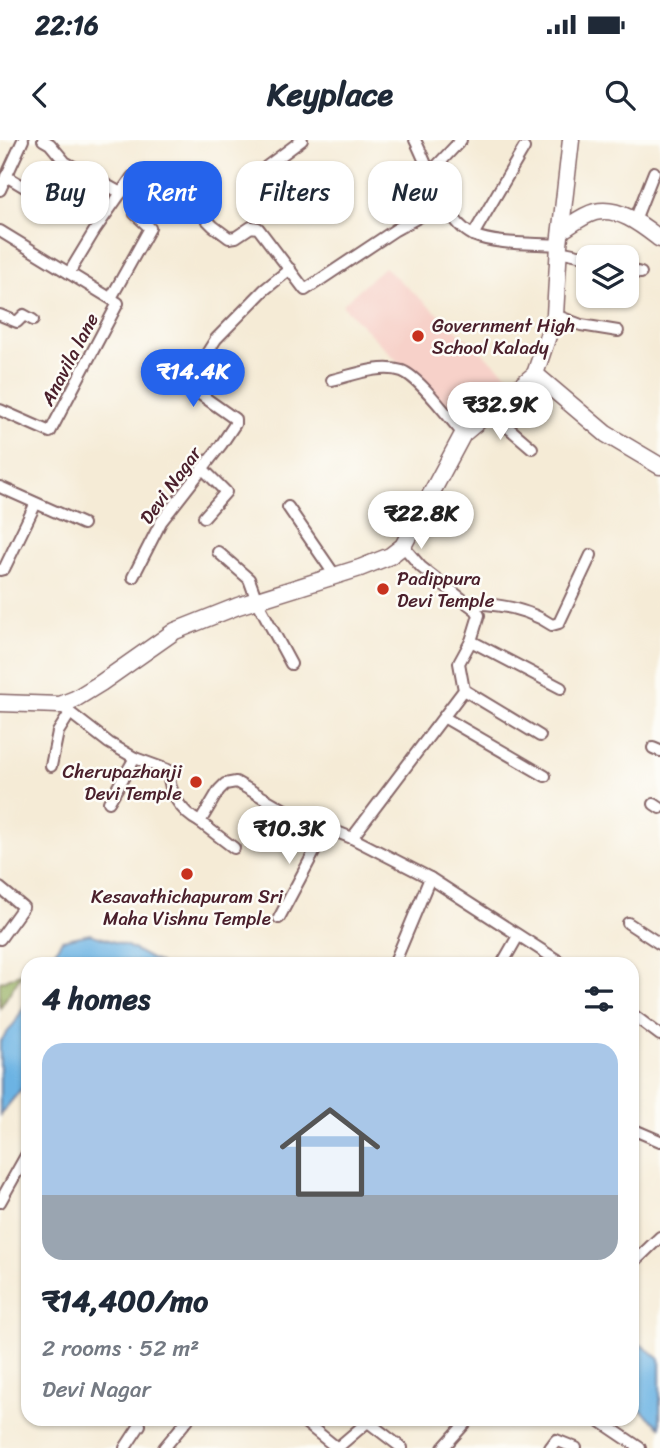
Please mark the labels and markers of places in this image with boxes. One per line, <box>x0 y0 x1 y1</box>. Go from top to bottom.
place label: Government High School Kalady <box>432 309 575 364</box>
marker: Government High School Kalady <box>410 328 426 344</box>
pin: ₹14.4K <box>136 350 250 409</box>
pin: ₹32.9K <box>443 383 557 442</box>
pin: ₹22.8K <box>364 492 478 551</box>
place label: Padippura Devi Temple <box>397 562 495 617</box>
marker: Padippura Devi Temple <box>375 581 391 597</box>
place label: Cherupazhanji Devi Temple <box>63 755 183 810</box>
marker: Cherupazhanji Devi Temple <box>188 774 204 790</box>
pin: ₹10.3K <box>232 806 346 866</box>
marker: Kesavathichapuram Sri Maha Vishnu Temple <box>179 866 195 882</box>
place label: Kesavathichapuram Sri Maha Vishnu Temple <box>91 880 284 935</box>

